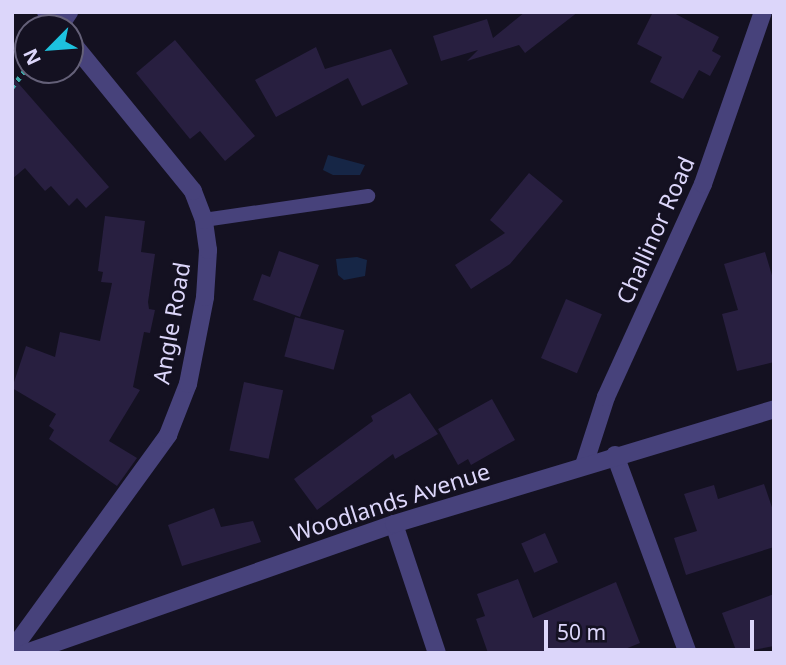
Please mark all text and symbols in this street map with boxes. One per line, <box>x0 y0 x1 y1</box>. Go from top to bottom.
north arrow <box>14 14 84 84</box>
text: N <box>17 45 47 70</box>
street label: Challinor Road <box>610 152 700 308</box>
street label: Angle Road <box>147 260 195 386</box>
street label: Woodlands Avenue <box>287 457 493 547</box>
scale bar <box>548 606 758 650</box>
text: 50 m <box>557 618 606 646</box>

